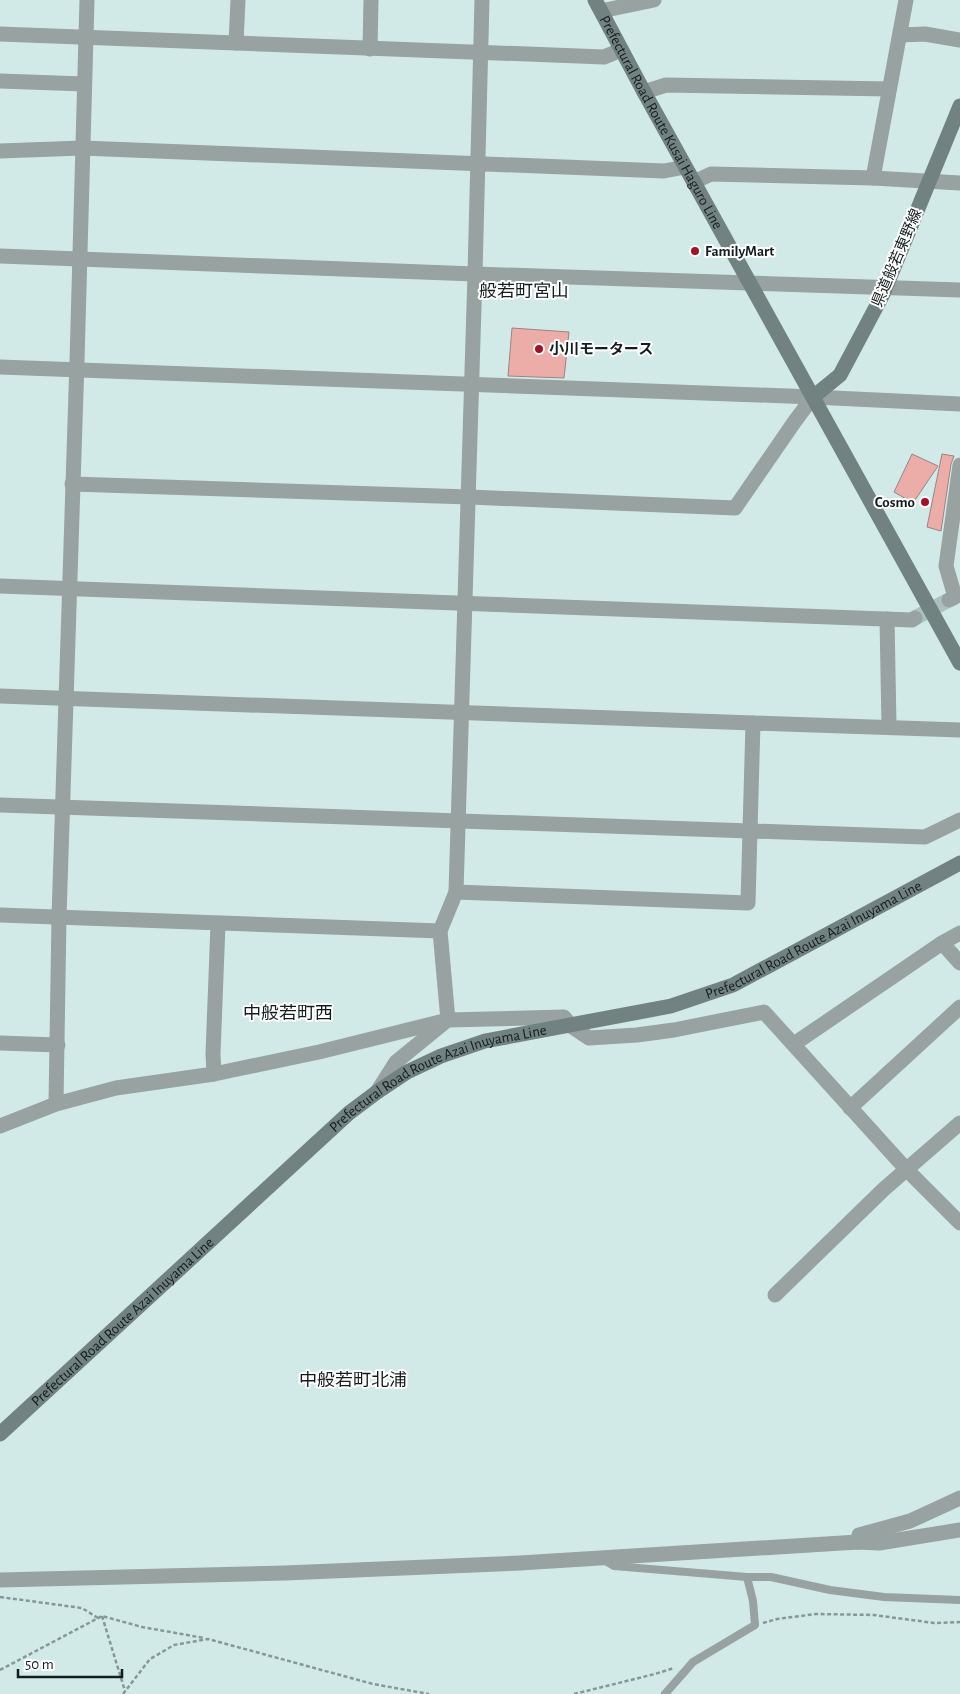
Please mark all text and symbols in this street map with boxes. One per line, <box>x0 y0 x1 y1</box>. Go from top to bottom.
street label: Prefectural Road Route Kusai Haguro Line <box>597 13 726 232</box>
street label: 県道般若東野線 <box>869 206 924 309</box>
place label: FamilyMart <box>705 244 774 259</box>
marker: FamilyMart <box>689 245 701 257</box>
district label: 般若町宮山 <box>479 282 569 301</box>
place label: 小川モータース <box>549 341 653 357</box>
marker: 小川モータース <box>533 343 545 355</box>
place label: Cosmo <box>875 495 915 510</box>
marker: Cosmo <box>919 496 931 508</box>
street label: Prefectural Road Route Azai Inuyama Line <box>703 878 924 1001</box>
district label: 中般若町西 <box>243 1004 333 1023</box>
street label: Prefectural Road Route Azai Inuyama Line <box>326 1022 548 1135</box>
street label: Prefectural Road Route Azai Inuyama Line <box>28 1234 216 1409</box>
district label: 中般若町北浦 <box>299 1370 407 1390</box>
scale bar <box>18 1646 121 1678</box>
text: 50 m <box>25 1657 54 1672</box>

